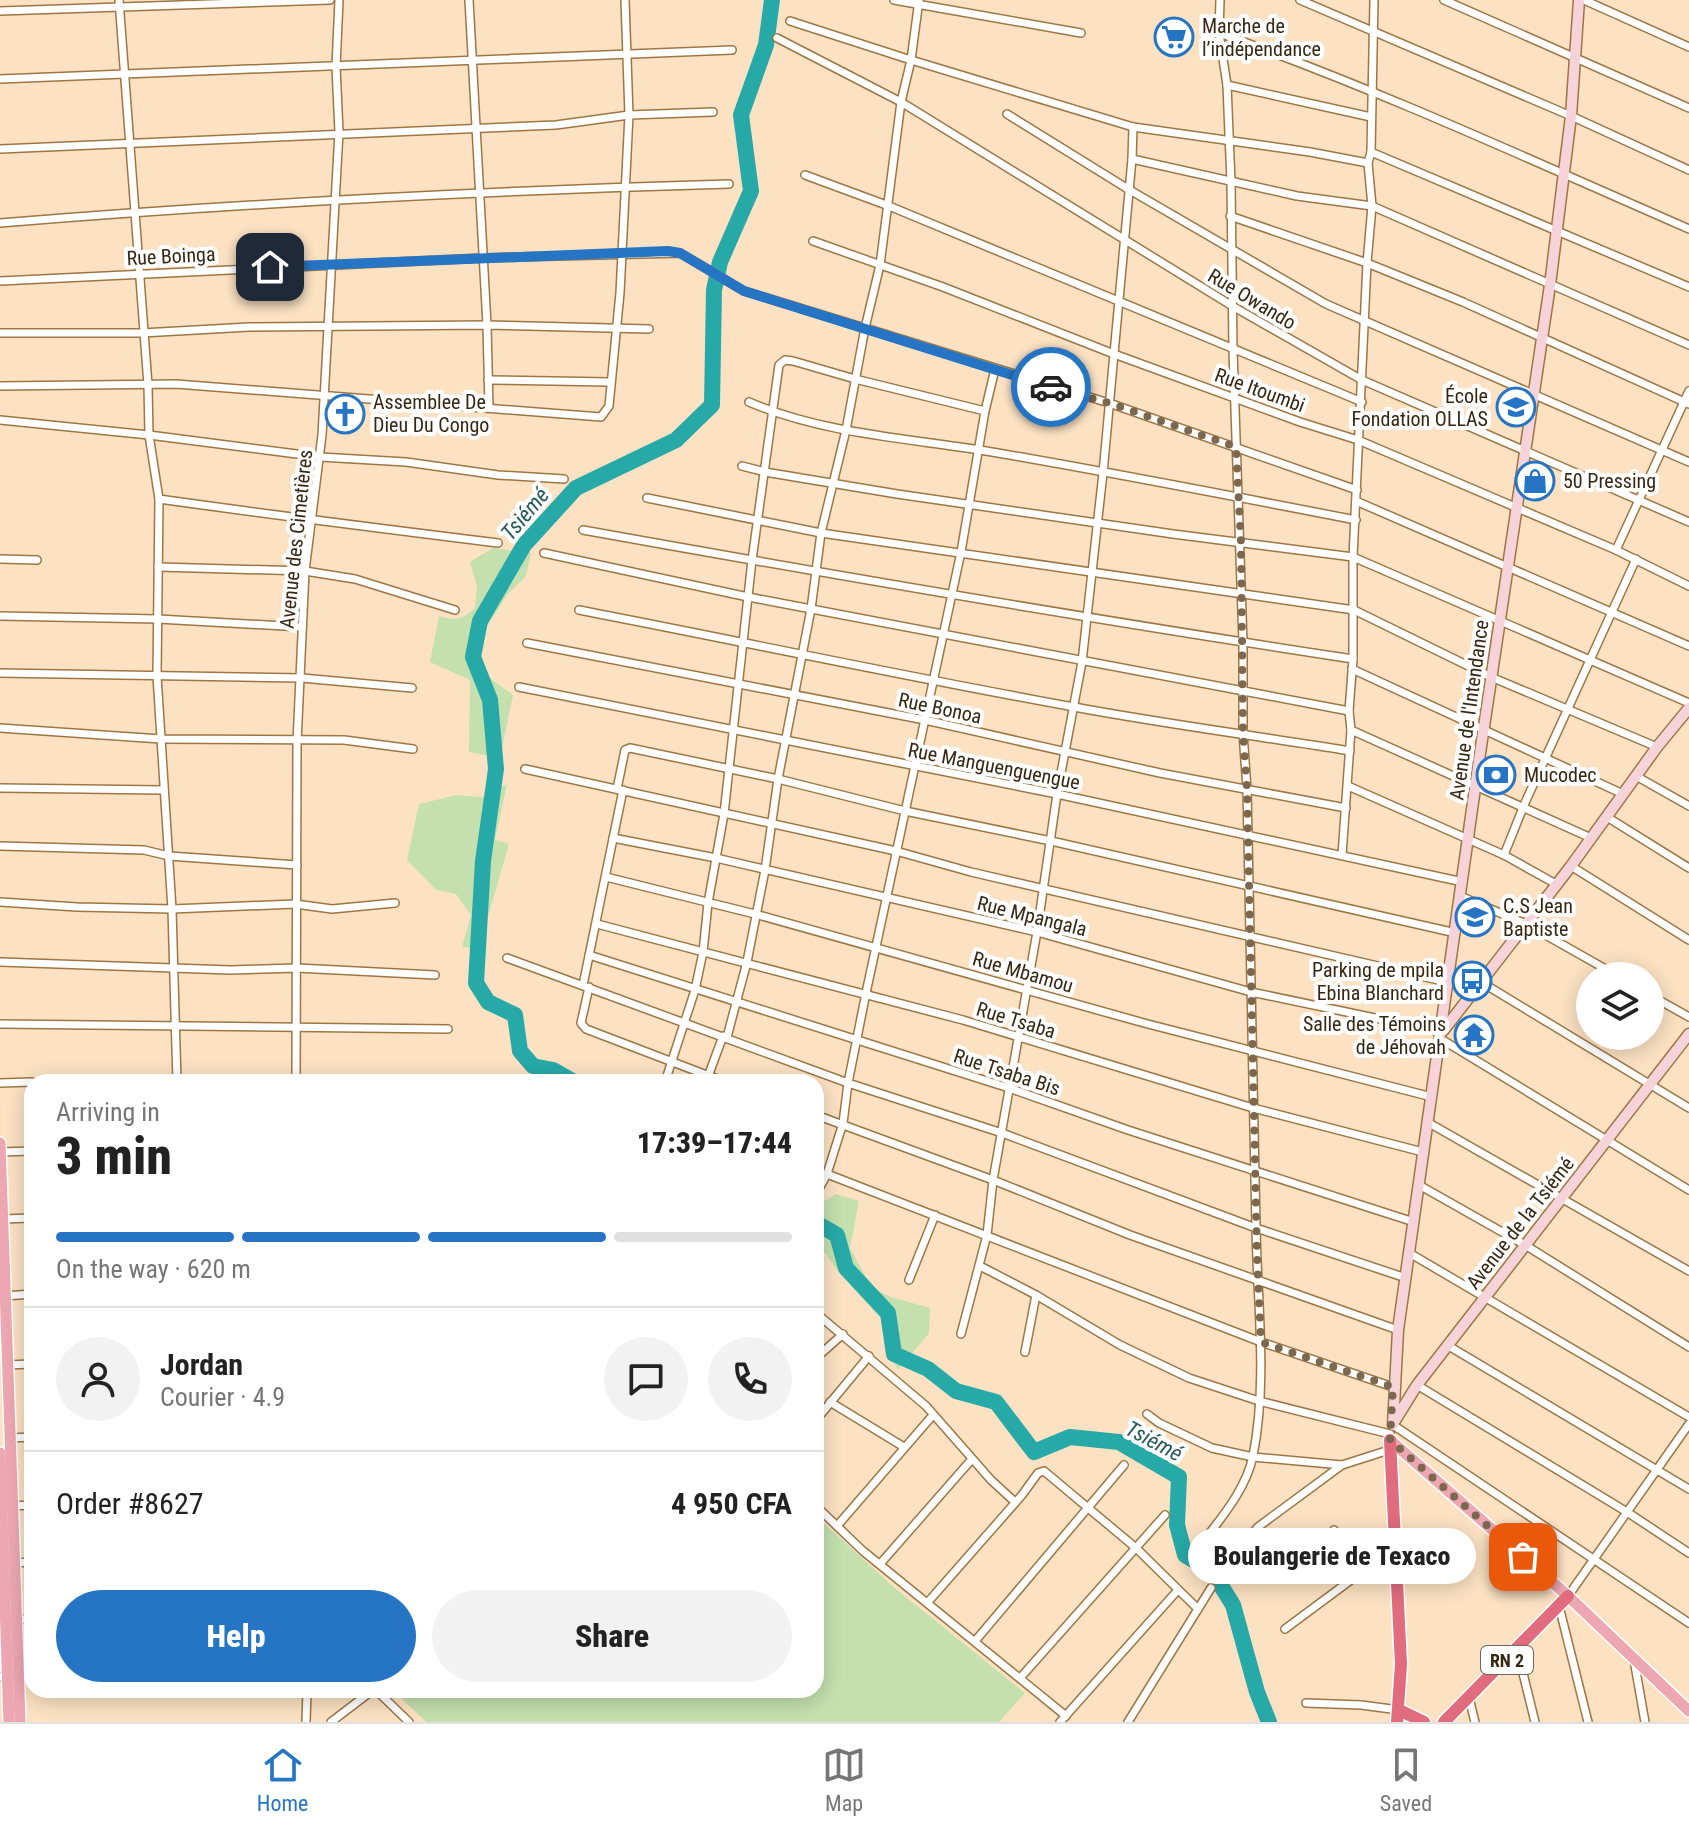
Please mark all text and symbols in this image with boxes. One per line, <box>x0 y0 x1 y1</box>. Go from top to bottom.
place label: Marche de l’indépendance <box>1202 14 1321 61</box>
supermarket icon: Marche de l’indépendance <box>1153 16 1195 58</box>
pin <box>236 233 304 301</box>
street label: Rue Boinga <box>126 242 216 270</box>
icon: home <box>248 245 292 289</box>
street label: Rue Owando <box>1204 263 1300 335</box>
courier <box>1011 347 1091 427</box>
street label: Rue Itoumbi <box>1212 363 1308 417</box>
icon: car <box>1029 365 1073 409</box>
place label: École Fondation OLLAS <box>1351 384 1488 431</box>
school or university icon: École Fondation OLLAS <box>1495 386 1537 428</box>
place label: Assemblee De Dieu Du Congo <box>373 390 489 437</box>
church icon: Assemblee De Dieu Du Congo <box>324 393 366 435</box>
street label: Avenue des Cimetières <box>275 448 317 630</box>
shop icon: 50 Pressing <box>1514 460 1556 502</box>
place label: 50 Pressing <box>1563 469 1656 493</box>
water label: Tsiémé <box>496 482 555 545</box>
street label: Avenue de l'Intendance <box>1444 618 1494 802</box>
street label: Rue Bonoa <box>896 687 984 729</box>
street label: Rue Manguenguengue <box>906 738 1082 794</box>
bank icon: Mucodec <box>1475 754 1517 796</box>
place label: Mucodec <box>1524 763 1597 787</box>
street label: Rue Mpangala <box>975 891 1089 941</box>
place label: C.S Jean Baptiste <box>1503 894 1573 941</box>
school or university icon: C.S Jean Baptiste <box>1454 896 1496 938</box>
street label: Rue Mbamou <box>970 946 1076 998</box>
place label: Parking de mpila Ebina Blanchard <box>1312 958 1444 1005</box>
bus stop icon: Parking de mpila Ebina Blanchard <box>1451 960 1493 1002</box>
map controls <box>1576 962 1664 1050</box>
button: layers <box>1576 962 1664 1050</box>
street label: Rue Tsaba <box>974 997 1058 1043</box>
place label: Salle des Témoins de Jéhovah <box>1303 1012 1446 1059</box>
temple icon: Salle des Témoins de Jéhovah <box>1453 1014 1495 1056</box>
street label: Rue Tsaba Bis <box>951 1044 1063 1100</box>
text: Arriving in <box>56 1097 160 1127</box>
text: 17:39–17:44 <box>637 1125 792 1160</box>
text: 3 min <box>56 1126 172 1187</box>
street label: Avenue de la Tsiémé <box>1461 1152 1579 1294</box>
text: On the way · 620 m <box>56 1254 251 1284</box>
button: person <box>56 1337 140 1421</box>
button: chat <box>604 1337 688 1421</box>
button: phone <box>708 1337 792 1421</box>
text: Jordan <box>160 1347 243 1382</box>
text: Courier · 4.9 <box>160 1382 285 1412</box>
water label: Tsiémé <box>1121 1416 1187 1467</box>
text: Order #8627 <box>56 1486 204 1521</box>
text: 4 950 CFA <box>671 1486 792 1521</box>
pin <box>1489 1523 1557 1591</box>
callout: Boulangerie de Texaco <box>1187 1529 1475 1585</box>
icon: bag <box>1501 1535 1545 1579</box>
text: Boulangerie de Texaco <box>1214 1541 1450 1571</box>
button: Help <box>56 1590 416 1682</box>
button: Share <box>432 1590 792 1682</box>
road number: RN 2 <box>1481 1646 1533 1674</box>
tab: Home <box>257 1743 308 1816</box>
tab: Map <box>822 1743 866 1816</box>
tab: Saved <box>1380 1743 1432 1816</box>

